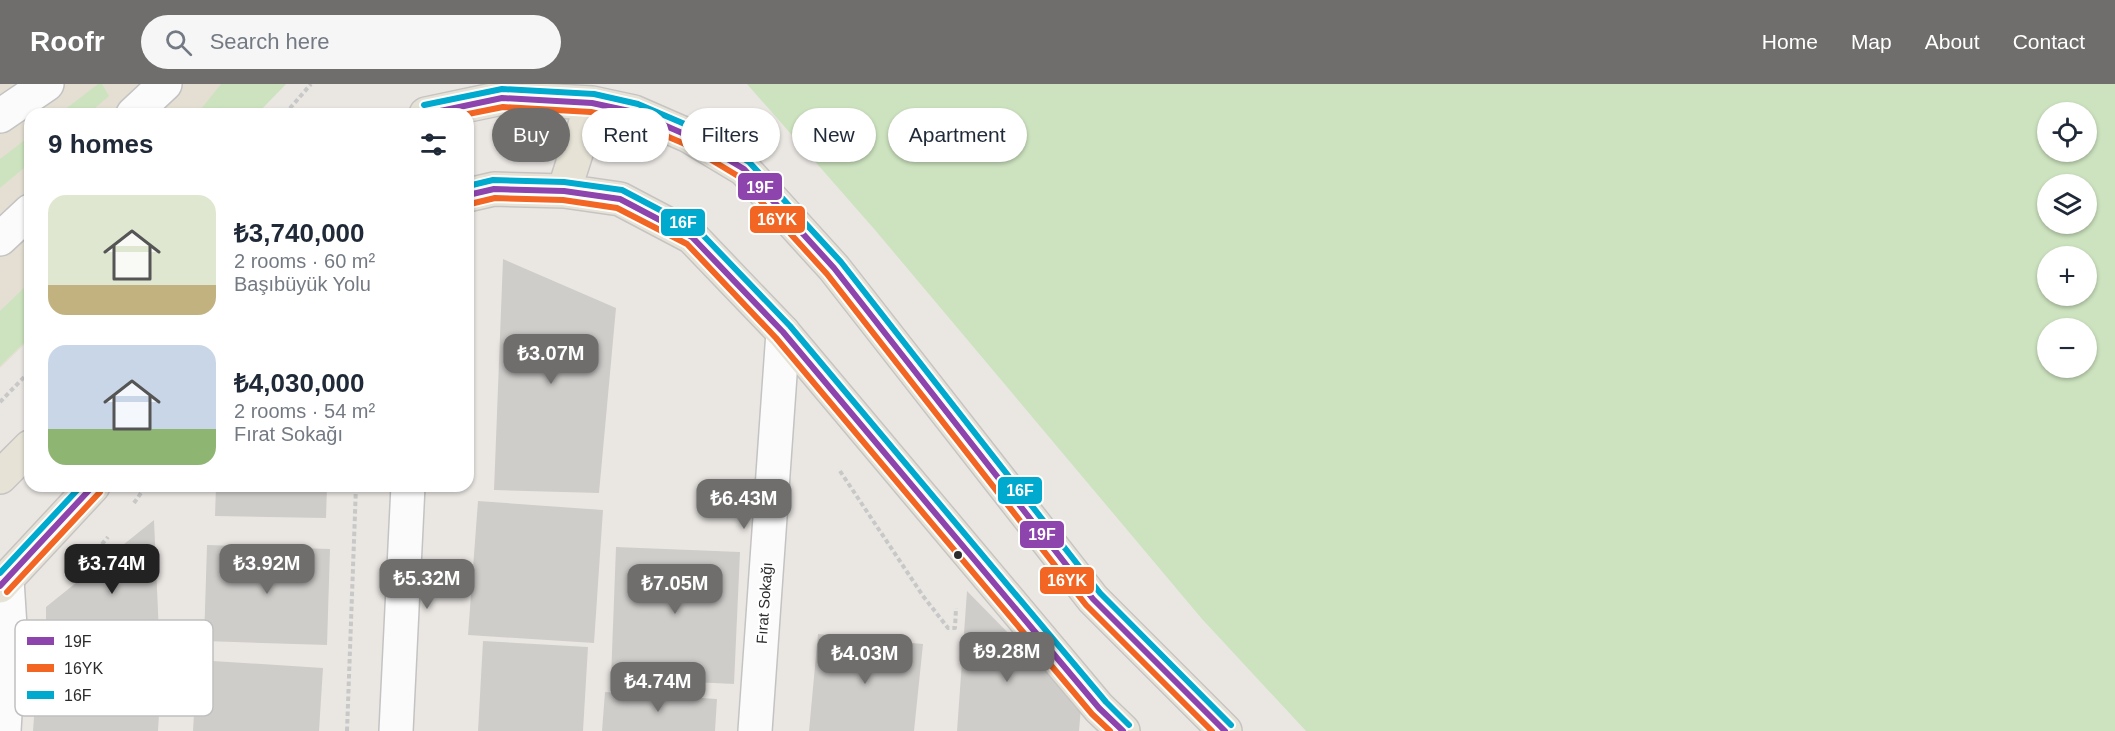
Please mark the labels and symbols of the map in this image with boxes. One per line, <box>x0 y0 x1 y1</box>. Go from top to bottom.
line badge: 19F <box>737 172 783 201</box>
text: 19F <box>746 179 774 196</box>
line badge: 16YK <box>749 205 806 234</box>
line badge: 16F <box>660 208 706 237</box>
text: 16YK <box>757 211 797 228</box>
text: 16F <box>669 214 697 231</box>
pin: ₺3.07M <box>502 334 600 385</box>
line badge: 16F <box>997 476 1043 505</box>
pin: ₺6.43M <box>695 479 793 530</box>
text: 16F <box>1006 482 1034 499</box>
line badge: 19F <box>1019 520 1065 549</box>
text: 19F <box>1028 526 1056 543</box>
pin: ₺3.74M <box>63 544 161 595</box>
pin: ₺3.92M <box>218 544 316 595</box>
unlabelled marker <box>952 549 964 561</box>
pin: ₺5.32M <box>378 559 476 610</box>
street label: Fırat Sokağı <box>753 562 775 644</box>
pin: ₺7.05M <box>626 564 724 615</box>
line badge: 16YK <box>1039 566 1095 595</box>
text: 16YK <box>1047 572 1087 589</box>
legend <box>15 620 213 716</box>
pin: ₺9.28M <box>958 632 1056 683</box>
text: 19F <box>64 633 92 650</box>
pin: ₺4.03M <box>816 634 914 685</box>
text: 16YK <box>64 660 103 677</box>
pin: ₺4.74M <box>609 662 707 713</box>
text: 16F <box>64 687 92 704</box>

